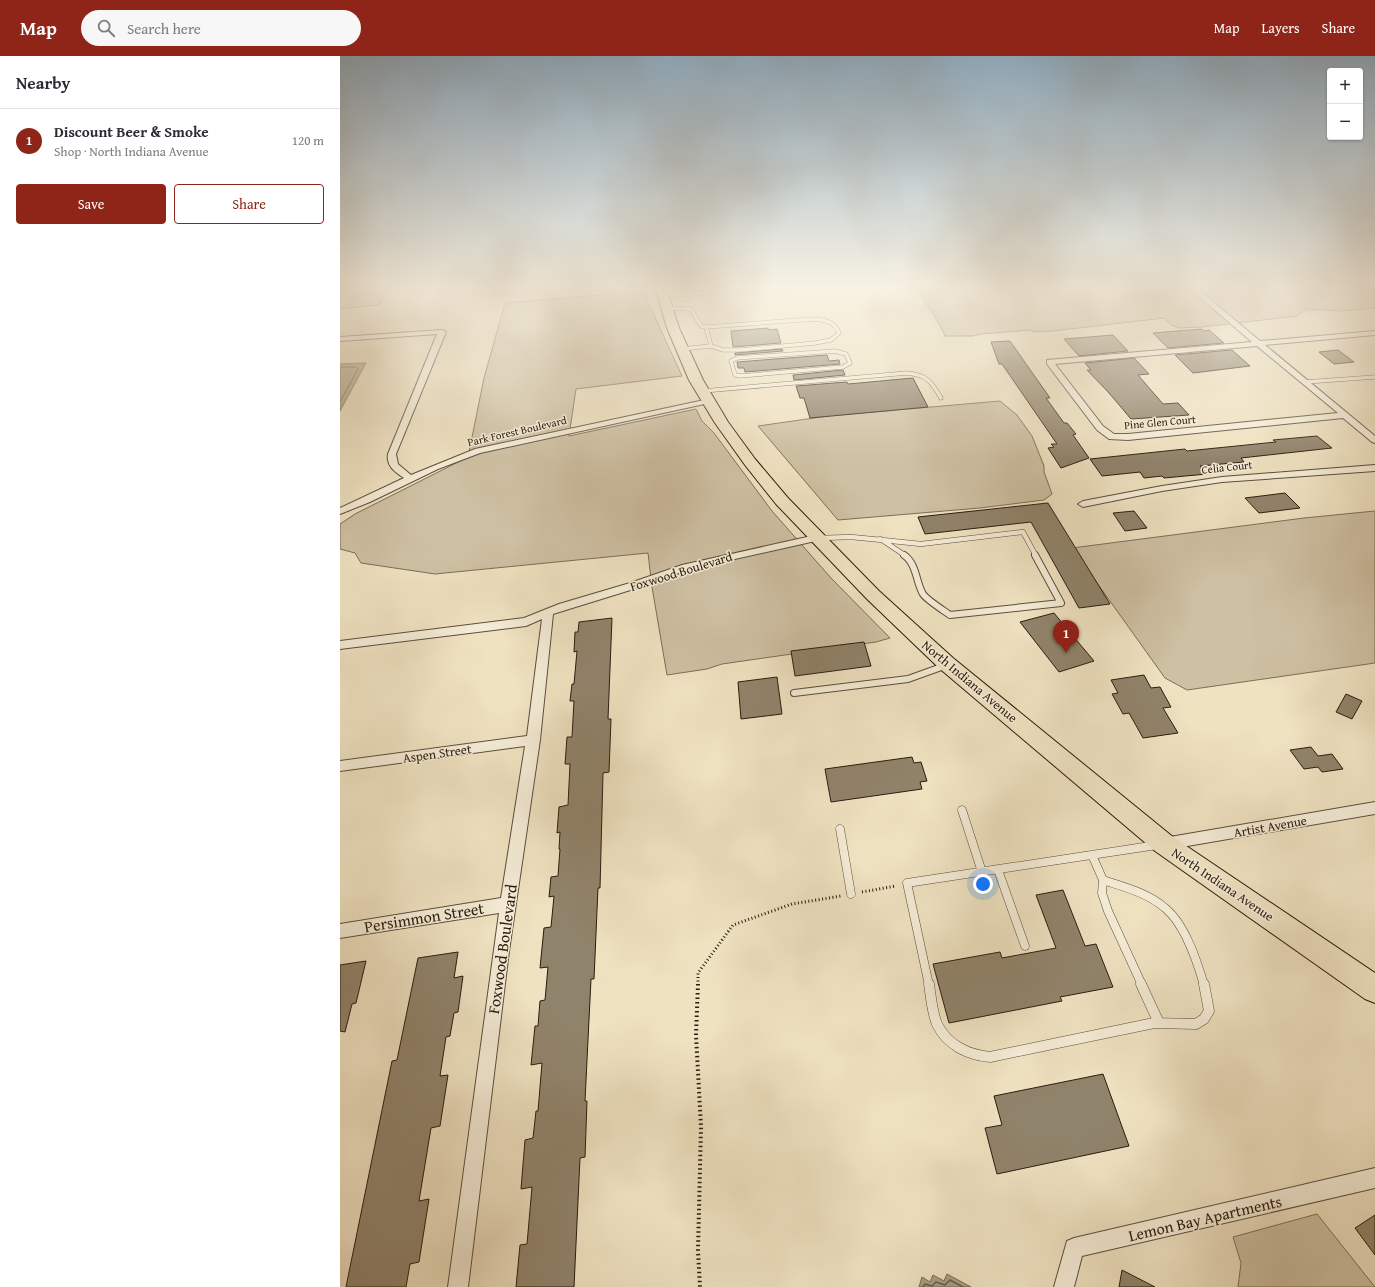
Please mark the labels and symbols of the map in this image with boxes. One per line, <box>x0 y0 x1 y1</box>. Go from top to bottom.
street label: Pine Glen Court <box>1123 411 1197 433</box>
street label: Park Forest Boulevard <box>466 412 568 450</box>
street label: Celia Court <box>1201 456 1253 478</box>
street label: Foxwood Boulevard <box>628 547 735 596</box>
pin: 1 <box>1053 620 1079 653</box>
street label: North Indiana Avenue <box>918 636 1022 727</box>
street label: Aspen Street <box>401 739 473 768</box>
street label: Artist Avenue <box>1232 811 1308 842</box>
street label: North Indiana Avenue <box>1168 843 1278 926</box>
your location <box>973 874 993 894</box>
street label: Foxwood Boulevard <box>481 882 523 1015</box>
street label: Persimmon Street <box>362 896 486 938</box>
street label: Lemon Bay Apartments <box>1126 1189 1284 1247</box>

